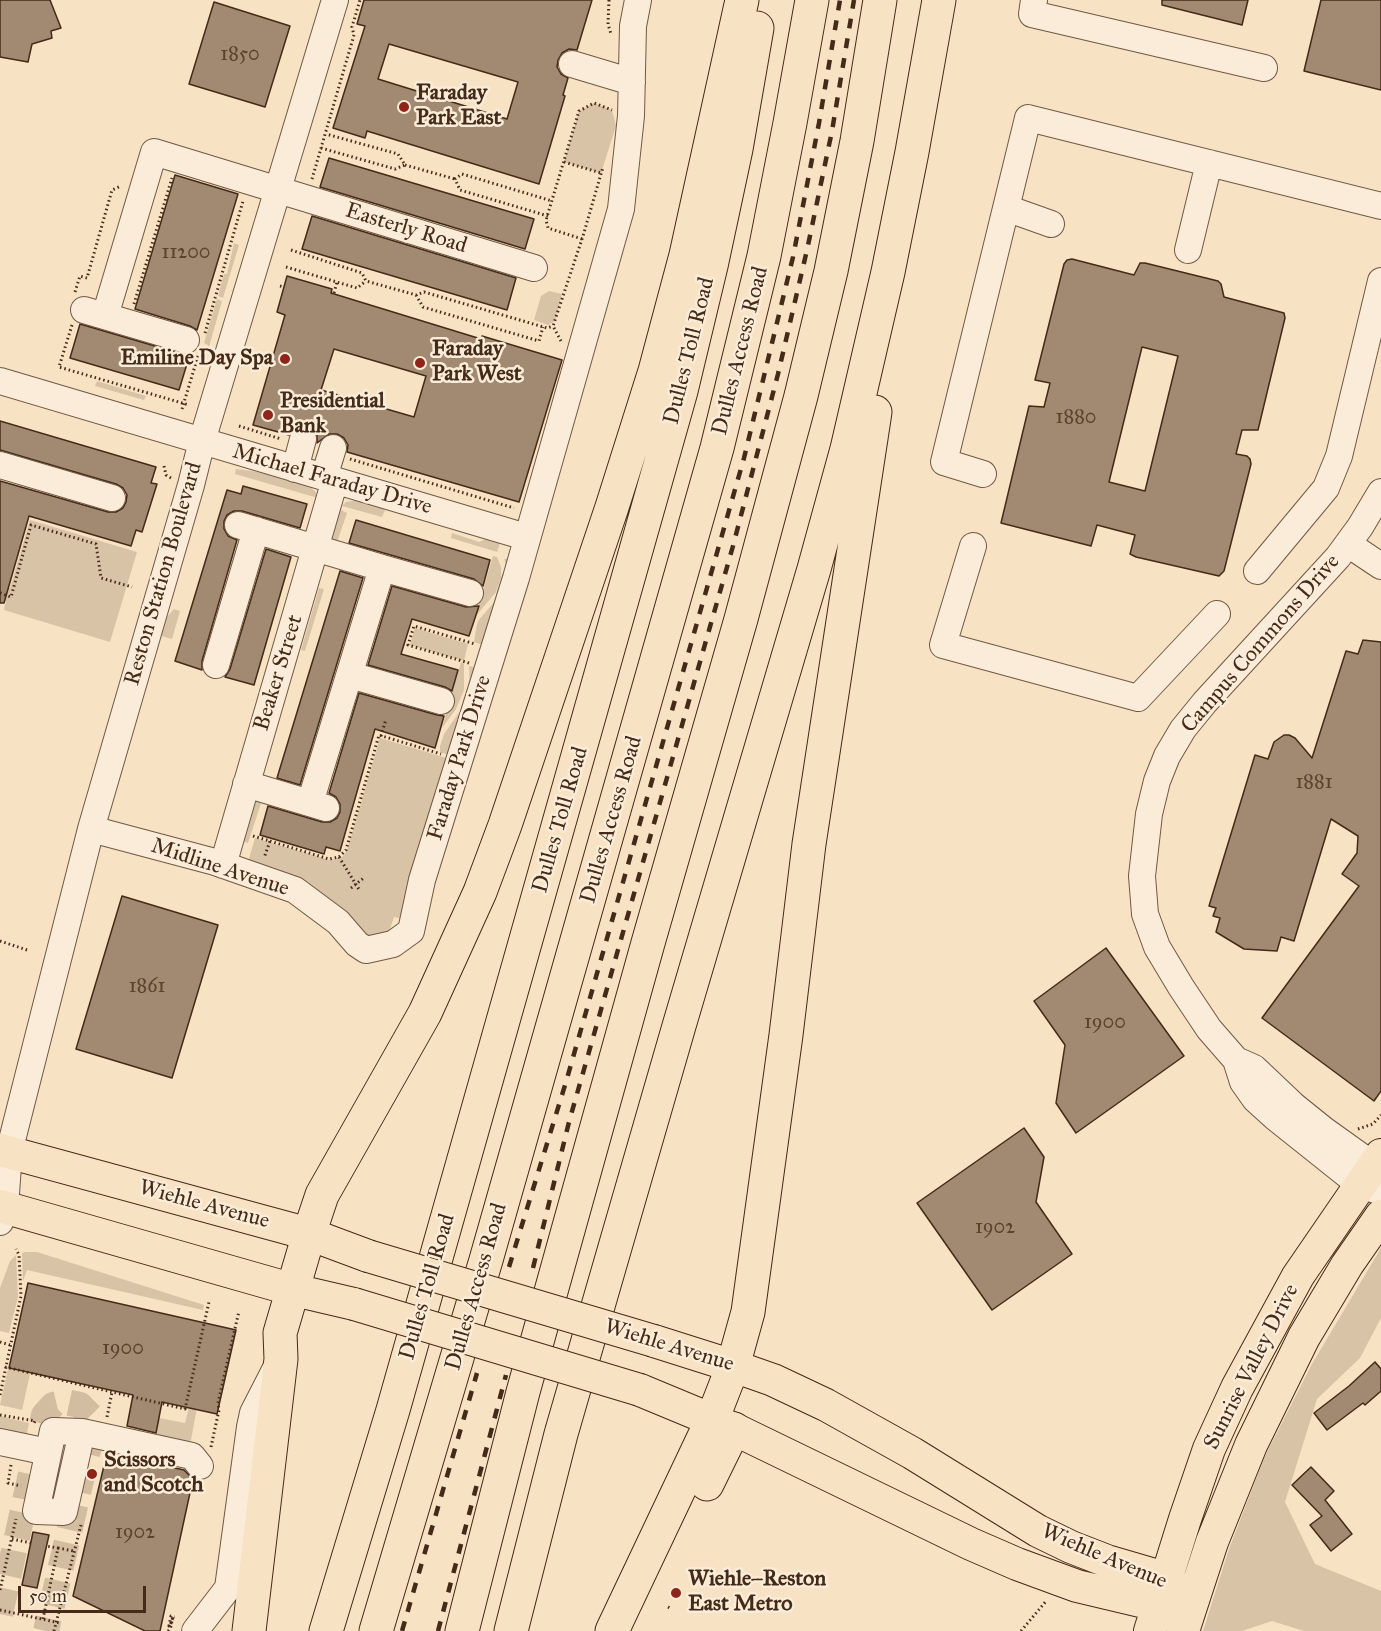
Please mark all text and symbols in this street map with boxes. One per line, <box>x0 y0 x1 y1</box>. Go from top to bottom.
house number: 1850 <box>220 43 260 67</box>
place label: Faraday Park East <box>416 81 501 132</box>
marker: Faraday Park East <box>397 100 411 114</box>
street label: Easterly Road <box>342 198 470 260</box>
house number: 11200 <box>162 241 210 265</box>
street label: Dulles Access Road <box>707 264 775 438</box>
street label: Dulles Toll Road <box>659 275 721 427</box>
place label: Faraday Park West <box>432 337 521 388</box>
place label: Emiline Day Spa <box>121 346 273 372</box>
marker: Emiline Day Spa <box>278 352 292 366</box>
marker: Faraday Park West <box>413 356 427 370</box>
place label: Presidential Bank <box>280 389 385 440</box>
house number: 1880 <box>1056 406 1096 430</box>
marker: Presidential Bank <box>261 408 275 422</box>
street label: Michael Faraday Drive <box>229 439 435 521</box>
street label: Reston Station Boulevard <box>119 459 209 689</box>
street label: Campus Commons Drive <box>1176 549 1346 739</box>
street label: Beaker Street <box>249 612 309 734</box>
street label: Faraday Park Drive <box>422 672 498 844</box>
street label: Dulles Access Road <box>575 733 649 907</box>
street label: Dulles Toll Road <box>528 744 594 896</box>
house number: 1881 <box>1295 771 1333 795</box>
street label: Midline Avenue <box>148 833 292 903</box>
house number: 1861 <box>129 975 165 999</box>
house number: 1900 <box>1084 1011 1126 1035</box>
street label: Wiehle Avenue <box>136 1175 272 1235</box>
street label: Dulles Access Road <box>440 1200 514 1374</box>
street label: Dulles Toll Road <box>395 1211 461 1363</box>
house number: 1902 <box>975 1216 1015 1240</box>
street label: Sunrise Valley Drive <box>1199 1280 1305 1454</box>
street label: Wiehle Avenue <box>601 1314 737 1378</box>
house number: 1900 <box>102 1337 144 1361</box>
place label: Scissors and Scotch <box>104 1448 203 1500</box>
marker: Scissors and Scotch <box>85 1467 99 1481</box>
street label: Wiehle Avenue <box>1037 1519 1171 1595</box>
house number: 1902 <box>115 1521 155 1545</box>
place label: Wiehle–Reston East Metro <box>688 1567 826 1618</box>
scale bar <box>21 1574 148 1612</box>
text: 50 m <box>29 1585 67 1607</box>
marker: Wiehle–Reston East Metro <box>669 1586 683 1600</box>

